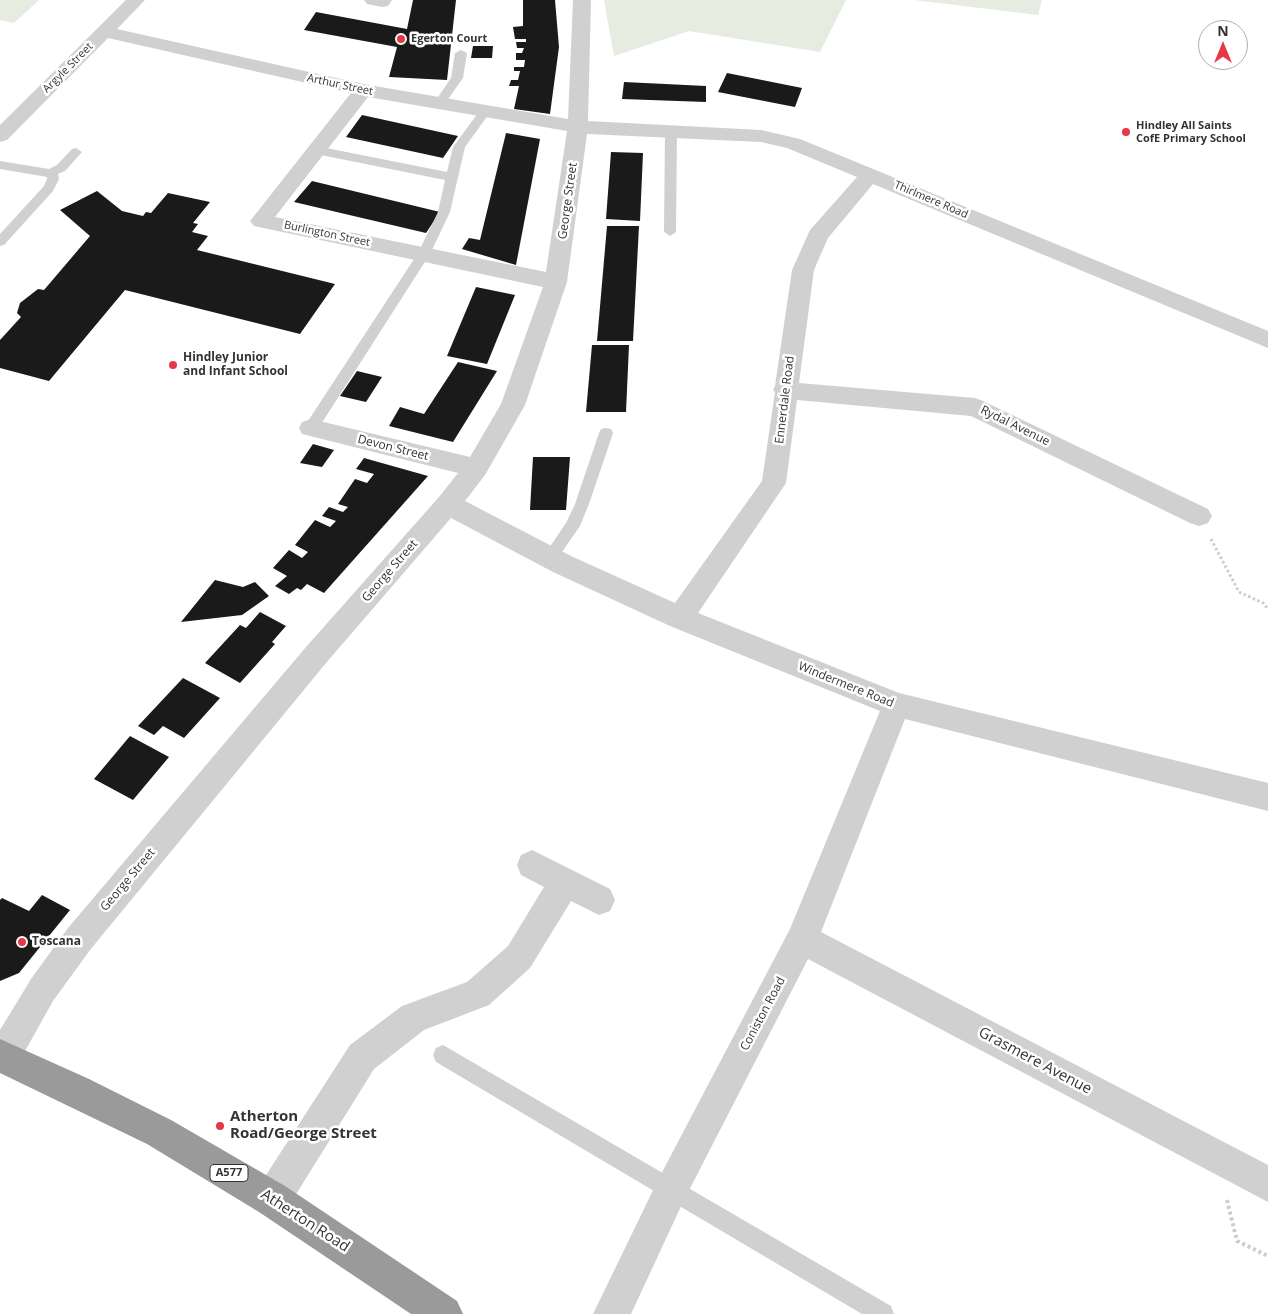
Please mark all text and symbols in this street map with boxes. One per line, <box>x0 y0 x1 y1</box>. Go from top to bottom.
north arrow <box>1198 20 1248 70</box>
text: N <box>1217 21 1229 40</box>
place label: Egerton Court <box>411 32 487 46</box>
marker: Egerton Court <box>395 33 407 45</box>
street label: Argyle Street <box>40 40 96 96</box>
street label: Arthur Street <box>306 72 374 98</box>
place label: Hindley All Saints CofE Primary School <box>1136 119 1246 145</box>
marker: Hindley All Saints CofE Primary School <box>1120 126 1132 138</box>
street label: George Street <box>555 162 581 240</box>
street label: Thirlmere Road <box>892 178 970 222</box>
street label: Burlington Street <box>283 218 371 250</box>
place label: Hindley Junior and Infant School <box>183 351 288 379</box>
street label: Ennerdale Road <box>772 355 798 445</box>
marker: Hindley Junior and Infant School <box>167 359 179 371</box>
street label: Rydal Avenue <box>978 403 1052 449</box>
street label: Devon Street <box>356 432 430 464</box>
street label: George Street <box>359 537 421 605</box>
street label: Windermere Road <box>796 659 896 711</box>
street label: George Street <box>98 846 158 914</box>
place label: Toscana <box>32 935 81 949</box>
marker: Toscana <box>16 936 28 948</box>
street label: Coniston Road <box>738 975 788 1053</box>
street label: Grasmere Avenue <box>975 1024 1095 1098</box>
place label: Atherton Road/George Street <box>230 1108 377 1143</box>
marker: Atherton Road/George Street <box>214 1120 226 1132</box>
road number: A577 <box>210 1164 248 1182</box>
street label: Atherton Road <box>257 1186 353 1256</box>

